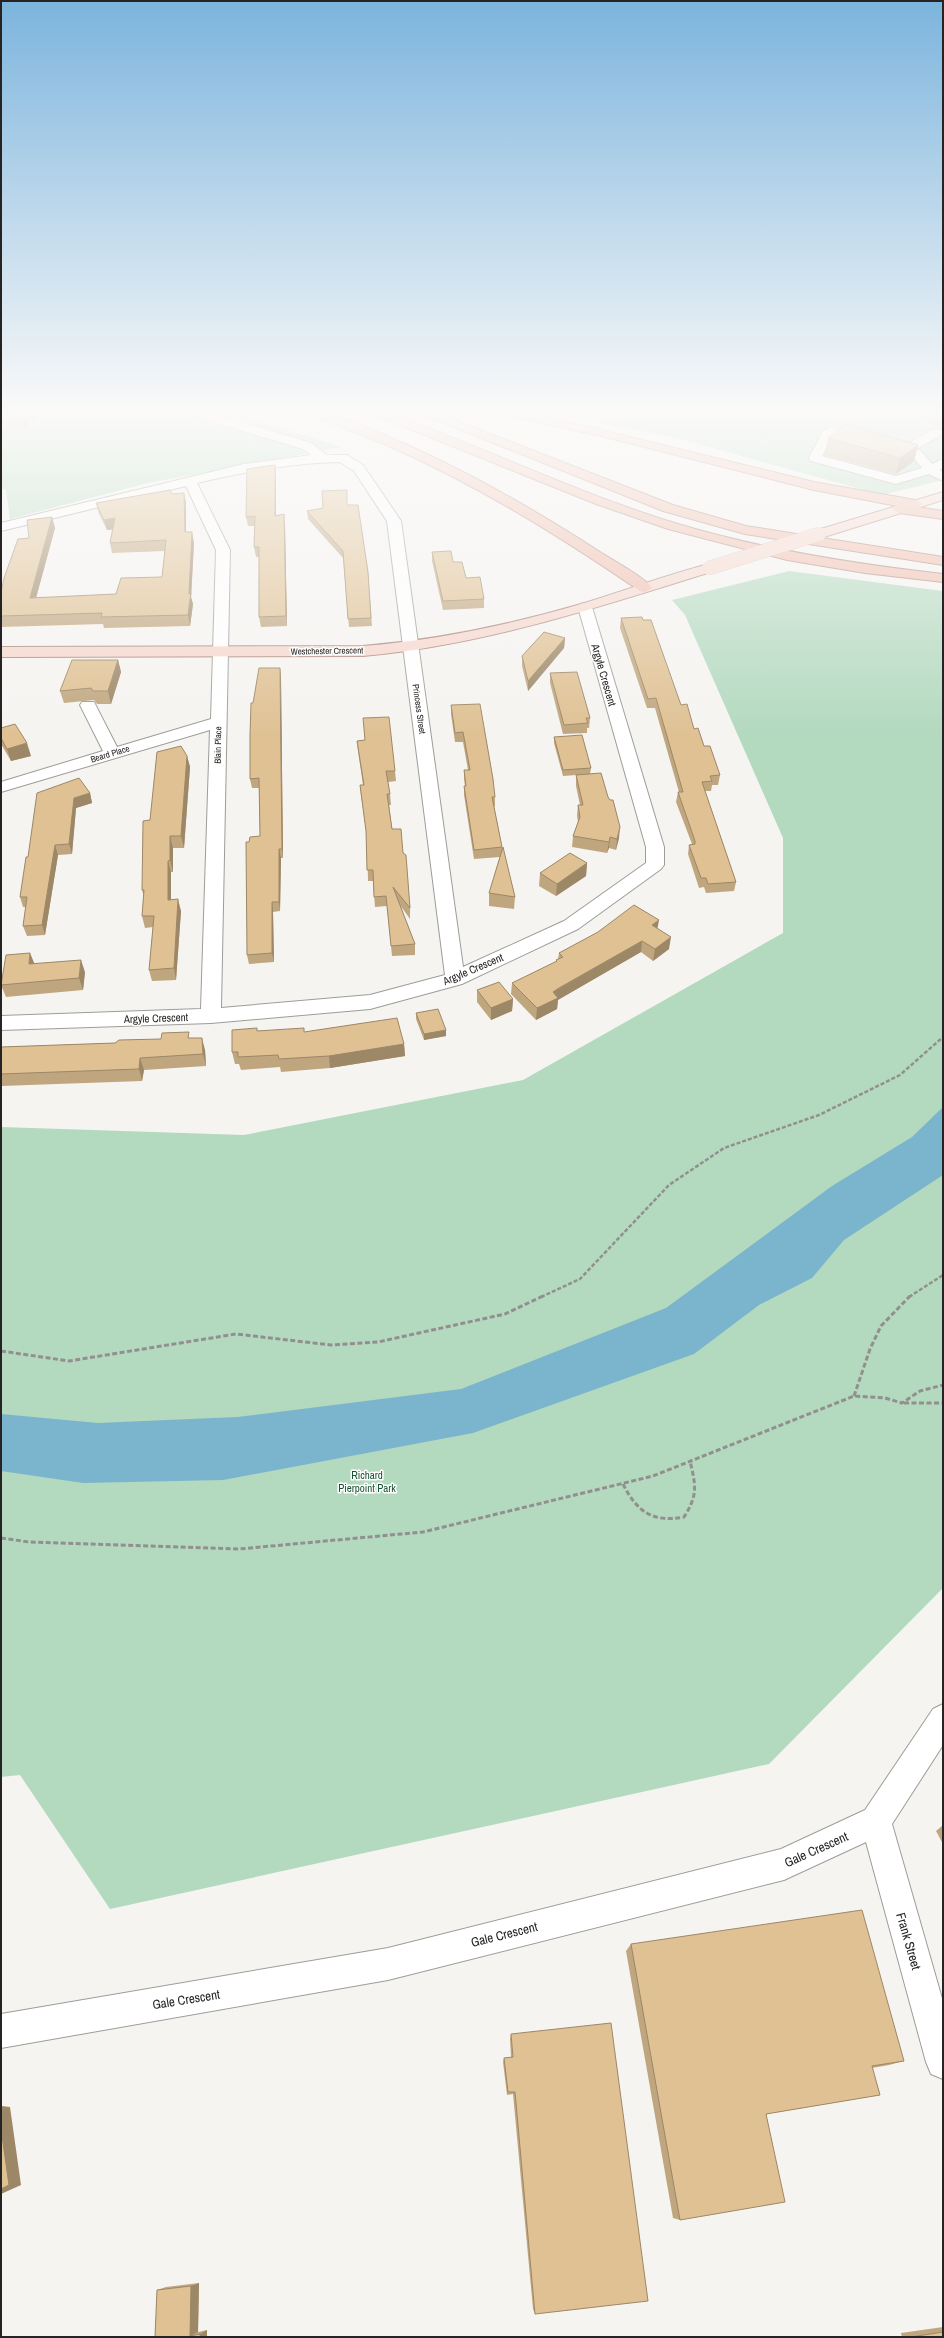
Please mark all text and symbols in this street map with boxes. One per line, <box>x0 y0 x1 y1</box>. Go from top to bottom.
street label: Argyle Crescent <box>588 641 620 708</box>
street label: Westchester Crescent <box>291 644 363 658</box>
street label: Princess Street <box>410 683 428 735</box>
street label: Blain Place <box>212 726 224 764</box>
street label: Beard Place <box>89 742 131 766</box>
street label: Argyle Crescent <box>440 950 506 988</box>
street label: Argyle Crescent <box>123 1010 189 1026</box>
park label: Richard Pierpoint Park <box>338 1468 396 1495</box>
street label: Gale Crescent <box>782 1828 851 1871</box>
street label: Frank Street <box>892 1911 925 1972</box>
street label: Gale Crescent <box>469 1918 539 1951</box>
street label: Gale Crescent <box>151 1986 221 2013</box>

